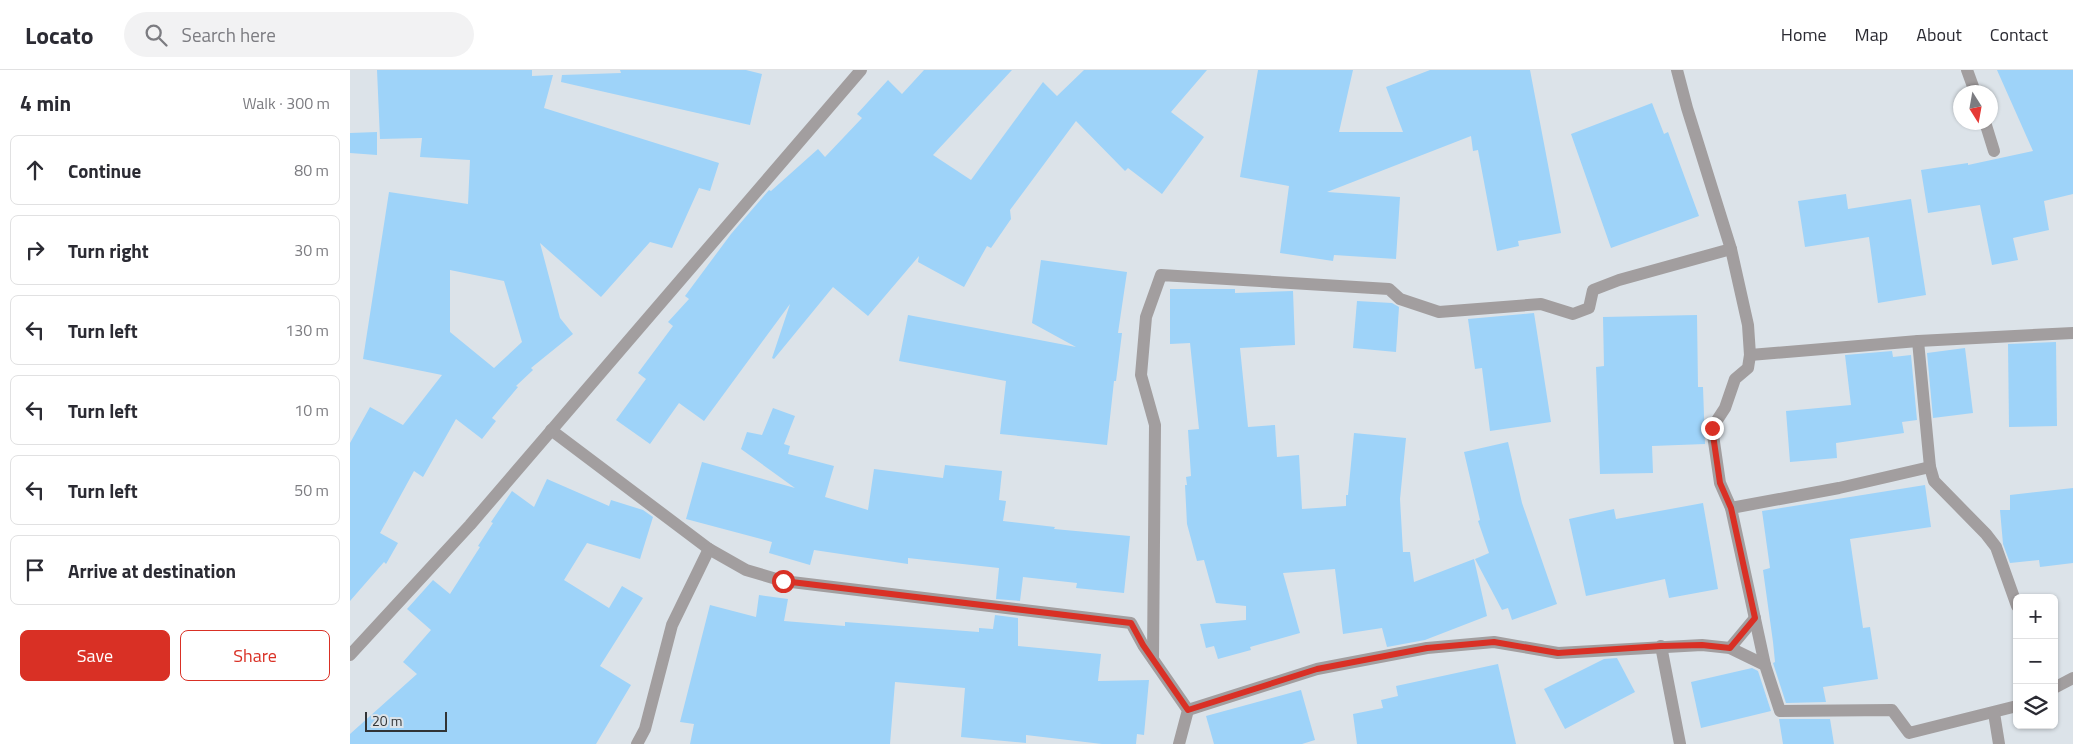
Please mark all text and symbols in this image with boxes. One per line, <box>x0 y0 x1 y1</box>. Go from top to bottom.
search box <box>124 12 474 57</box>
text: Locato <box>25 17 94 53</box>
text: Search here <box>182 20 276 49</box>
icon: search <box>142 21 170 49</box>
text: Home <box>1781 21 1827 48</box>
text: Map <box>1855 21 1888 48</box>
text: About <box>1916 21 1962 48</box>
text: Contact <box>1990 21 2048 48</box>
north arrow <box>1953 85 1998 130</box>
text: 4 min <box>20 87 71 119</box>
text: Walk · 300 m <box>242 91 330 115</box>
icon: ahead <box>21 156 49 184</box>
text: Continue <box>68 156 141 185</box>
text: 80 m <box>294 158 329 182</box>
icon: right <box>21 236 49 264</box>
text: Turn right <box>68 236 149 265</box>
text: 30 m <box>294 238 329 262</box>
icon: left <box>21 316 49 344</box>
text: Turn left <box>68 316 138 345</box>
text: 130 m <box>285 318 329 342</box>
icon: left <box>21 396 49 424</box>
text: Turn left <box>68 396 138 425</box>
text: 10 m <box>294 398 329 422</box>
route end <box>1701 417 1724 440</box>
icon: left <box>21 476 49 504</box>
text: Turn left <box>68 476 138 505</box>
text: 50 m <box>294 478 329 502</box>
icon: arrive <box>21 556 49 584</box>
text: Arrive at destination <box>68 556 236 585</box>
route start <box>772 570 795 593</box>
map controls <box>2013 594 2058 729</box>
button: + <box>2013 594 2058 639</box>
button: Save <box>20 630 170 681</box>
button: Share <box>180 630 330 681</box>
button: − <box>2013 639 2058 684</box>
button: layers <box>2013 684 2058 729</box>
scale bar <box>365 709 448 732</box>
text: 20 m <box>372 710 402 731</box>

